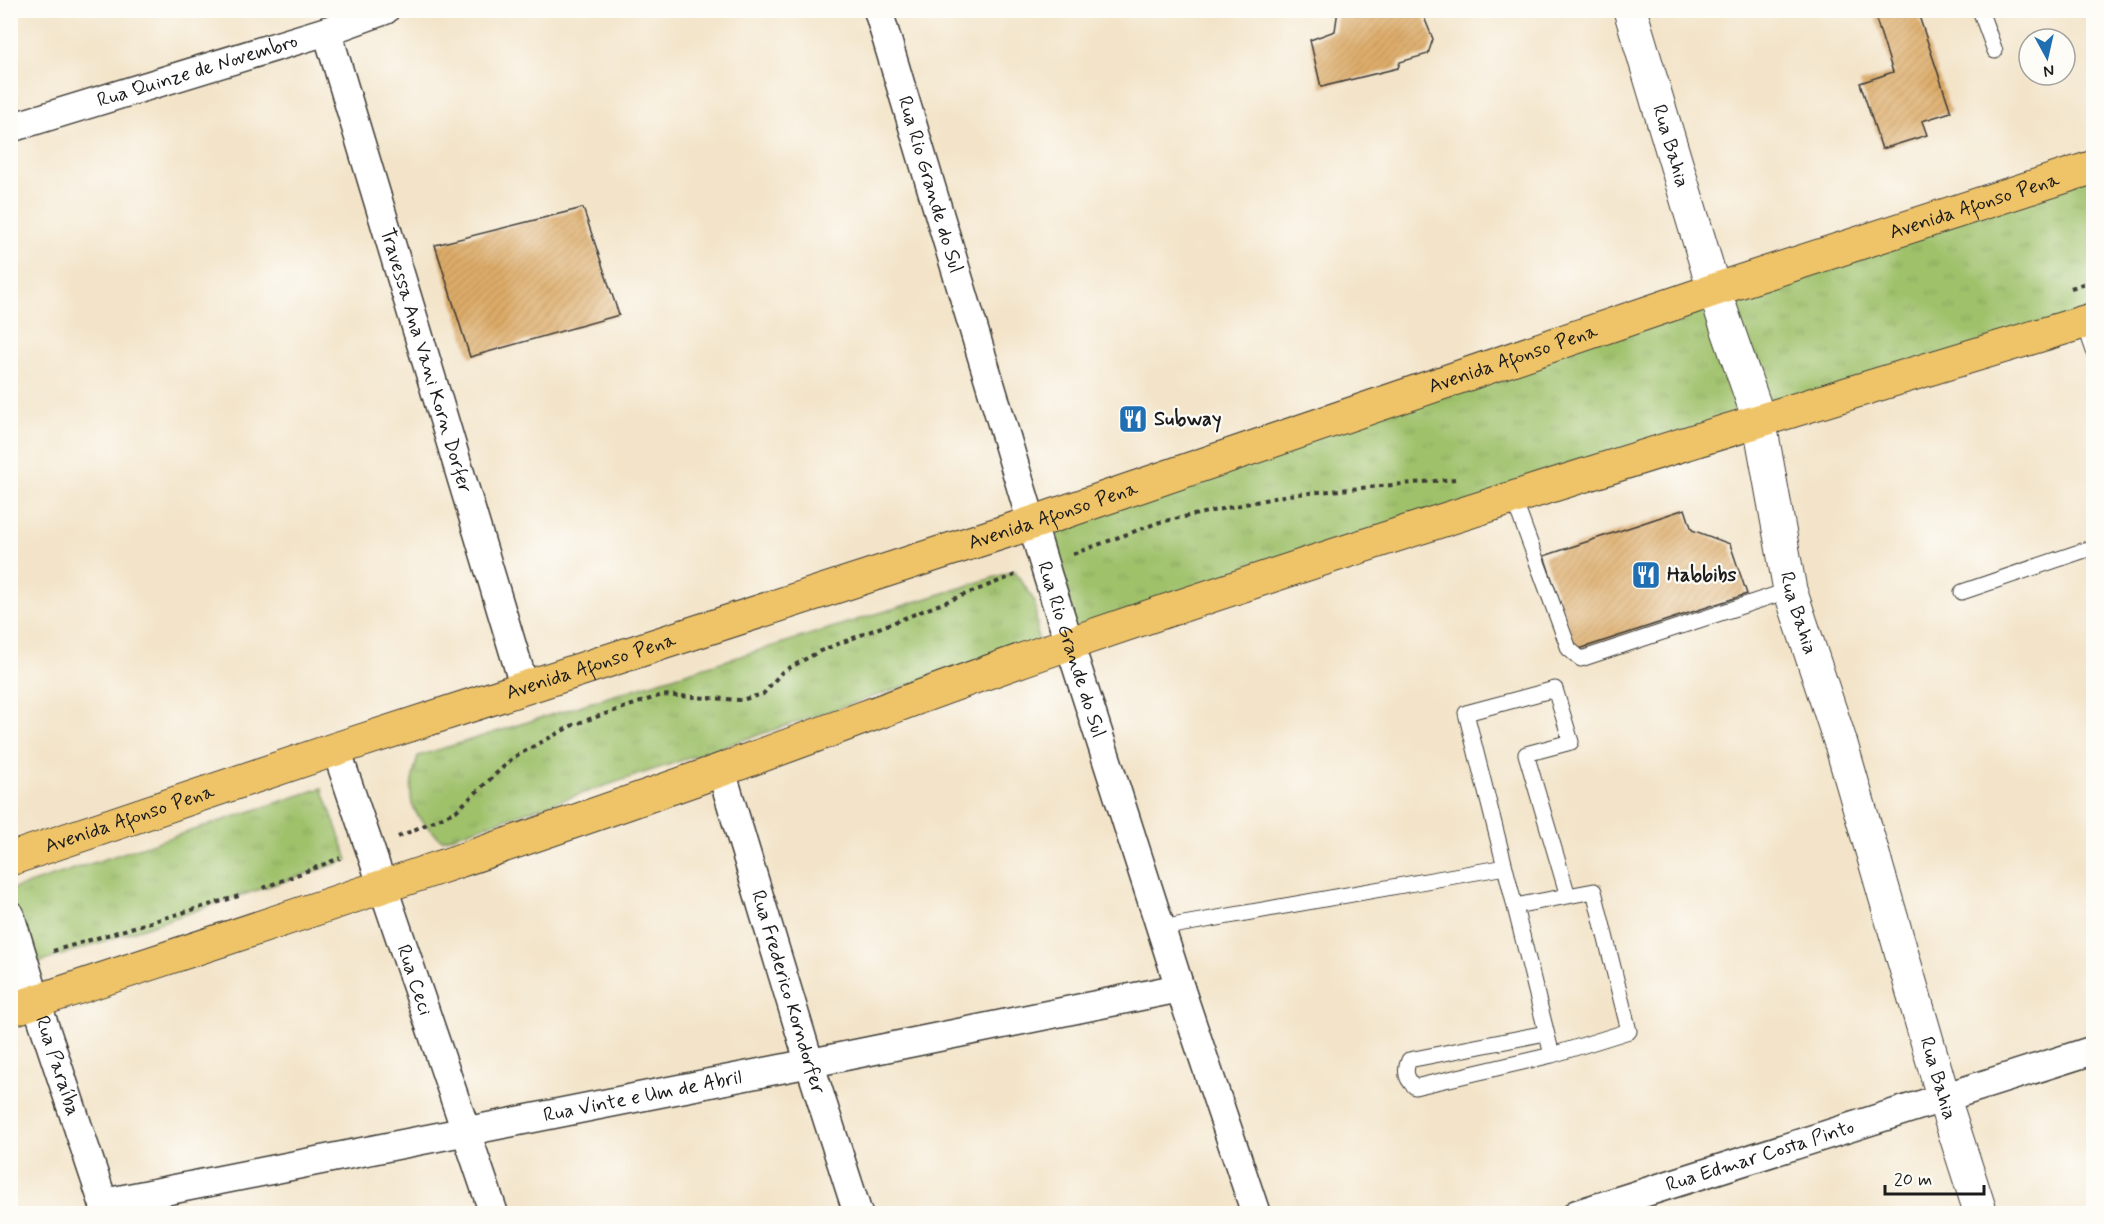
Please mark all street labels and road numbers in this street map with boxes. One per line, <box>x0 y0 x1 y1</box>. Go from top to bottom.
street label: Rua Quinze de Novembro <box>94 27 301 114</box>
street label: Rua Rio Grande do Sul <box>891 93 970 276</box>
street label: Rua Bahia <box>1646 101 1696 191</box>
street label: Avenida Afonso Pena <box>1886 165 2064 246</box>
street label: Travessa Ana Vani Korn Dorfer <box>373 225 479 496</box>
street label: Avenida Afonso Pena <box>1425 317 1602 400</box>
street label: Avenida Afonso Pena <box>965 474 1142 556</box>
street label: Rua Rio Grande do Sul <box>1031 558 1112 741</box>
street label: Rua Bahia <box>1773 569 1824 658</box>
street label: Avenida Afonso Pena <box>502 626 680 706</box>
street label: Avenida Afonso Pena <box>41 777 219 860</box>
street label: Rua Frederico Korndorfer <box>745 887 832 1098</box>
street label: Rua Ceci <box>390 941 439 1019</box>
street label: Rua Paraíba <box>28 1012 87 1119</box>
street label: Rua Bahia <box>1913 1034 1963 1123</box>
street label: Rua Vinte e Um de Abril <box>541 1063 744 1129</box>
street label: Rua Edmar Costa Pinto <box>1662 1113 1858 1198</box>

